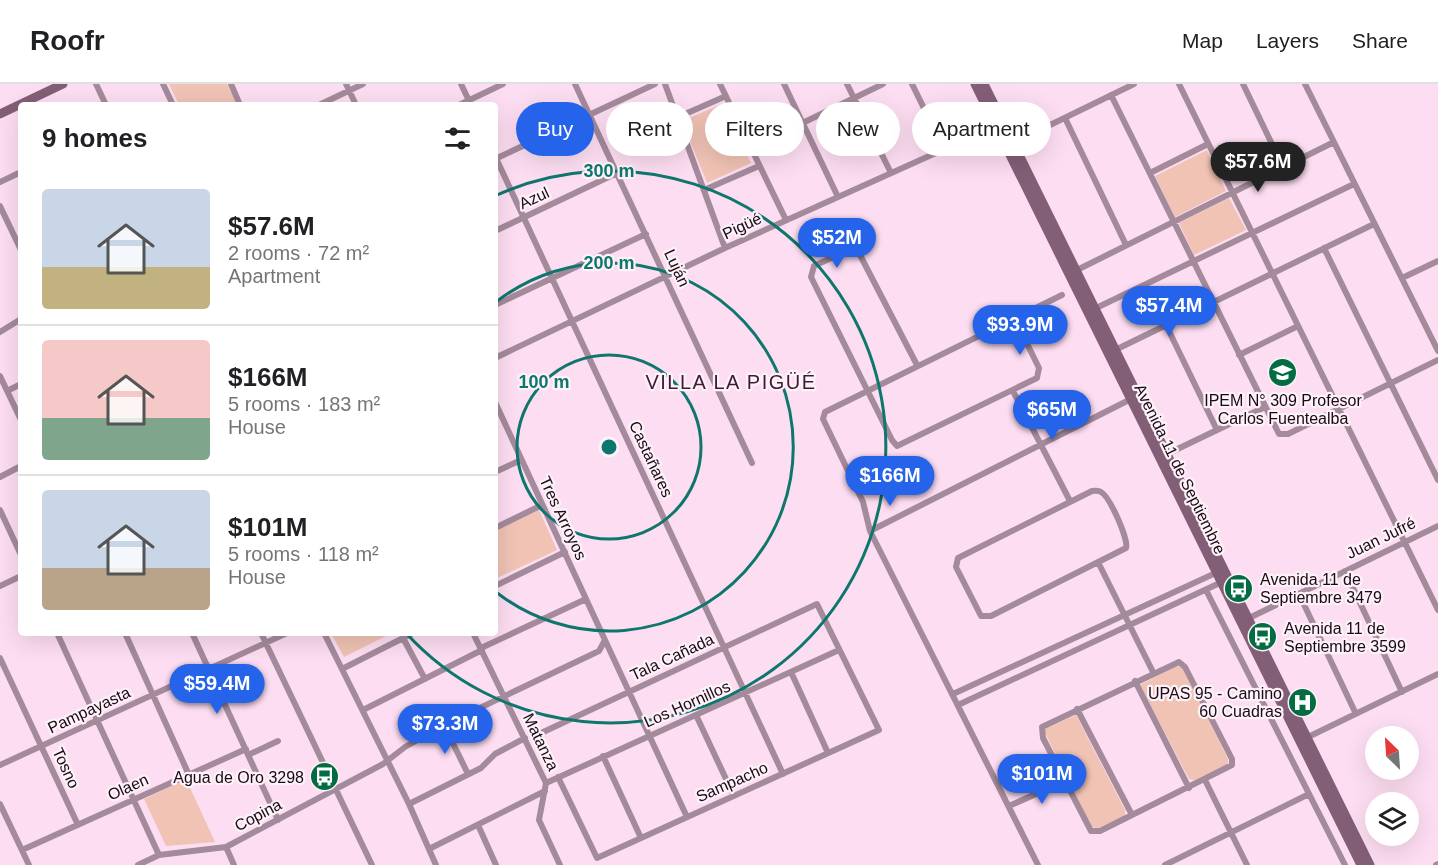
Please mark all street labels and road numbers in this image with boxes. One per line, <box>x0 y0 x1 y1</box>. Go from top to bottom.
street label: Azul <box>516 184 552 212</box>
street label: Pigüé <box>720 210 764 242</box>
street label: Luján <box>661 247 693 289</box>
street label: Avenida 11 de Septiembre <box>1131 381 1229 557</box>
street label: Castañares <box>626 418 676 500</box>
street label: Tres Arroyos <box>536 474 590 562</box>
street label: Juan Jufré <box>1344 514 1418 562</box>
street label: Tala Cañada <box>628 630 716 684</box>
street label: Los Hornillos <box>641 677 733 731</box>
street label: Pampayasta <box>45 683 133 736</box>
street label: Matanza <box>520 711 562 773</box>
street label: Tosno <box>49 745 83 791</box>
street label: Sampacho <box>694 759 770 805</box>
street label: Olaen <box>105 771 151 803</box>
street label: Copina <box>232 796 284 834</box>

